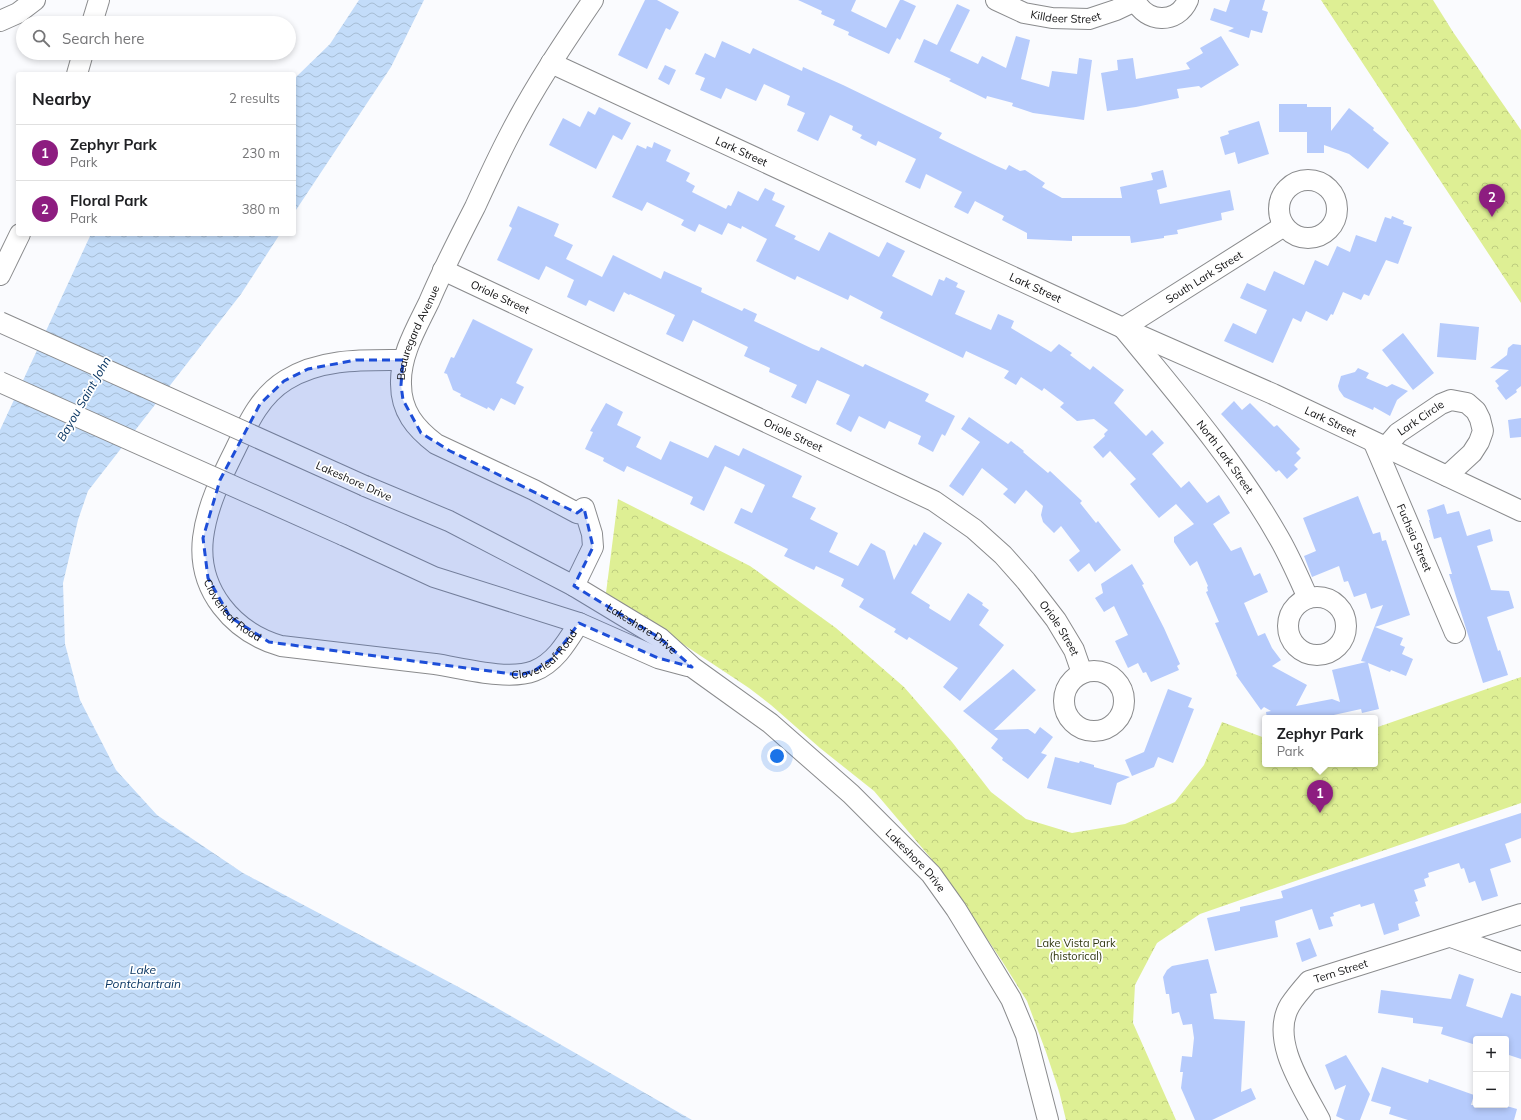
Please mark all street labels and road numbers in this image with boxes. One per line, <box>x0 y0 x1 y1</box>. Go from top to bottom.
street label: Killdeer Street <box>1029 7 1103 26</box>
street label: Lark Street <box>713 133 770 169</box>
street label: South Lark Street <box>1163 248 1245 306</box>
street label: Lark Street <box>1007 269 1064 306</box>
street label: Oriole Street <box>468 277 532 317</box>
street label: Beauregard Avenue <box>394 283 442 381</box>
street label: Lark Circle <box>1394 397 1447 439</box>
street label: Lark Street <box>1302 403 1359 439</box>
street label: Oriole Street <box>762 415 825 455</box>
street label: North Lark Street <box>1194 417 1257 496</box>
street label: Lakeshore Drive <box>314 458 394 504</box>
street label: Fuchsia Street <box>1394 502 1435 574</box>
street label: Cloverleaf Road <box>201 577 264 644</box>
street label: Oriole Street <box>1036 598 1082 658</box>
street label: Lakeshore Drive <box>604 600 680 657</box>
street label: Cloverleaf Road <box>511 627 580 682</box>
street label: Lakeshore Drive <box>883 826 949 895</box>
street label: Tern Street <box>1312 956 1369 986</box>

